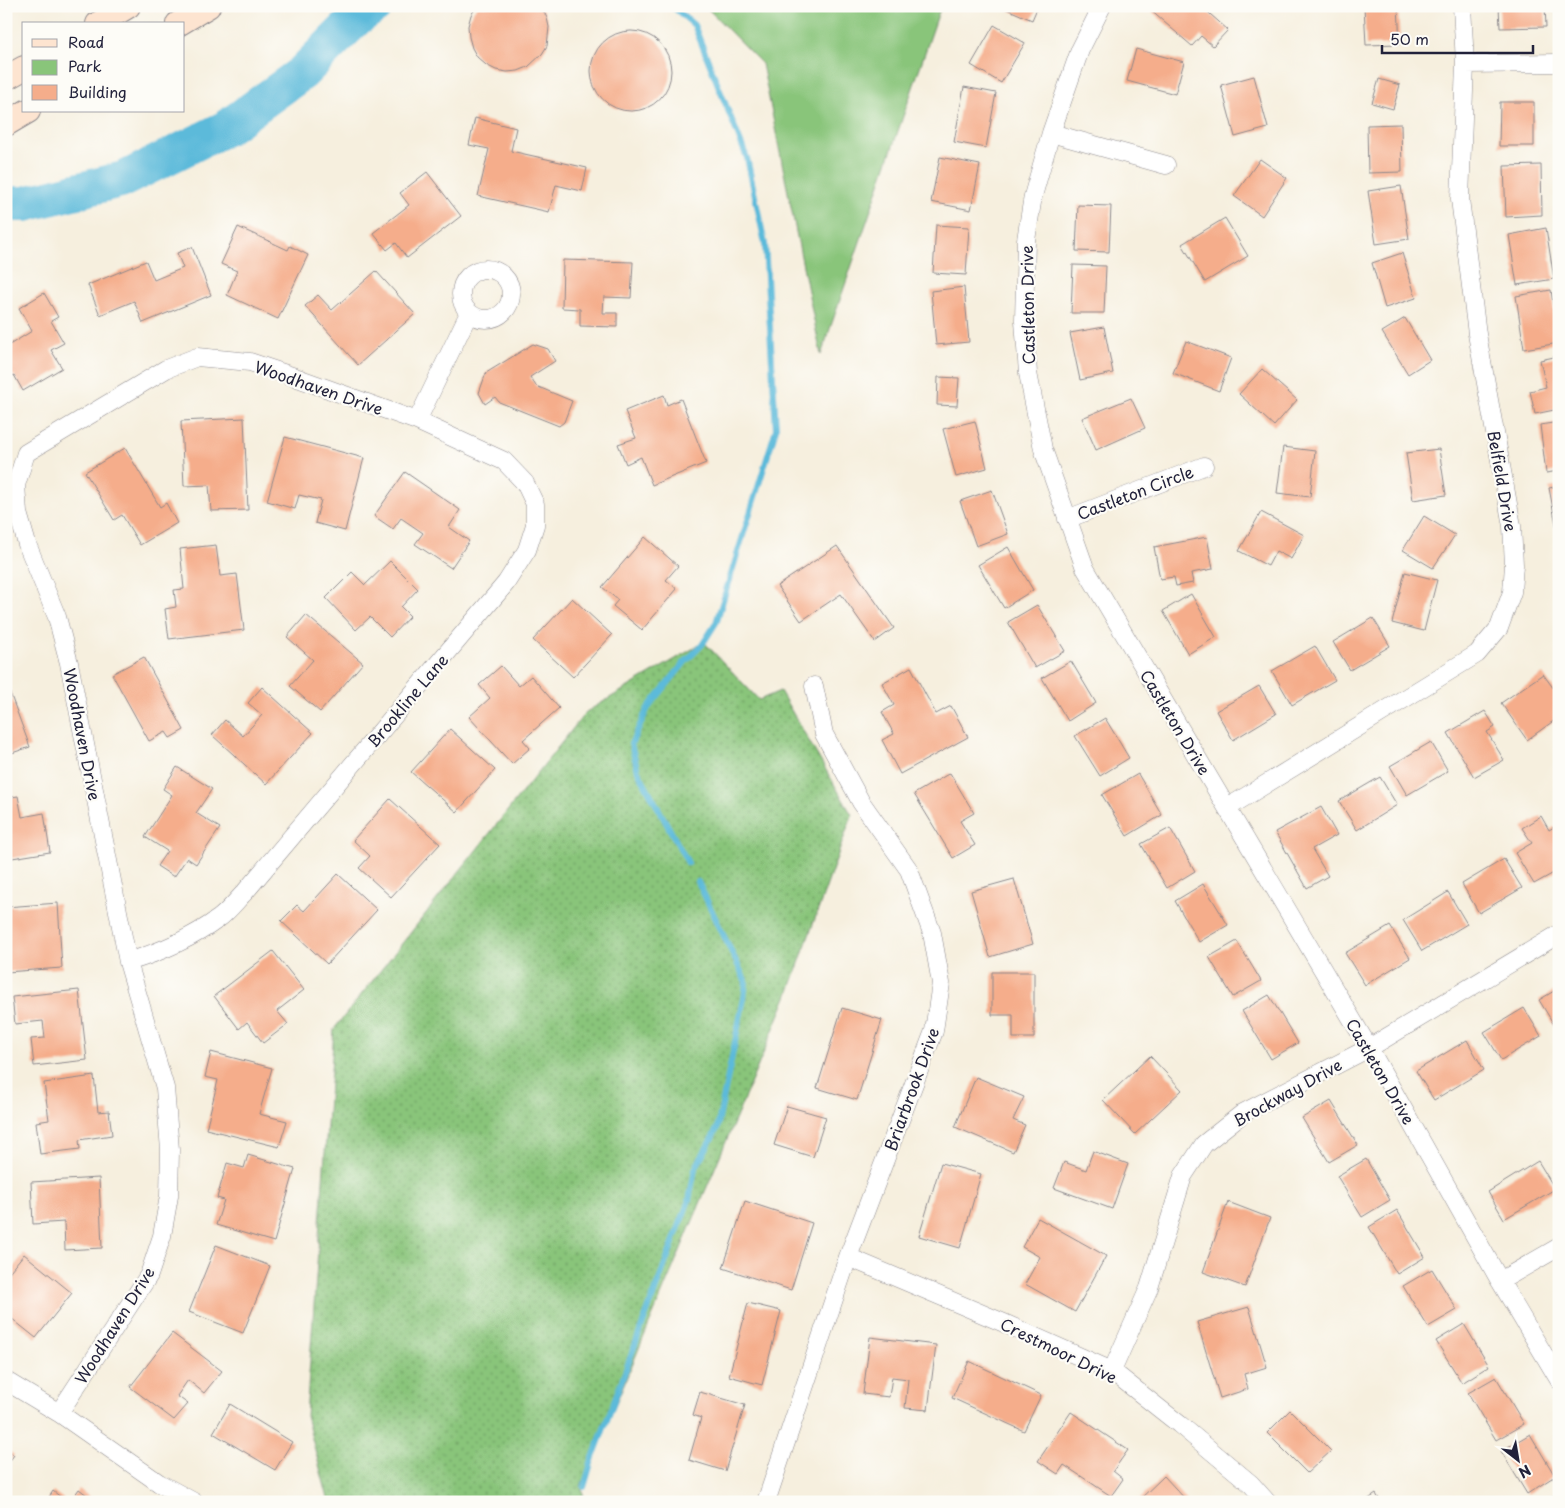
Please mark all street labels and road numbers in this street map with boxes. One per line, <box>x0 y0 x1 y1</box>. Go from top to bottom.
street label: Castleton Drive <box>1014 245 1040 365</box>
street label: Woodhaven Drive <box>252 354 386 420</box>
street label: Belfield Drive <box>1482 429 1524 533</box>
street label: Castleton Circle <box>1073 459 1197 525</box>
street label: Brookline Lane <box>361 648 453 752</box>
street label: Castleton Drive <box>1135 665 1217 779</box>
street label: Woodhaven Drive <box>58 666 108 802</box>
street label: Castleton Drive <box>1341 1013 1421 1129</box>
street label: Briarbrook Drive <box>878 1024 944 1154</box>
street label: Brockway Drive <box>1228 1052 1346 1132</box>
street label: Woodhaven Drive <box>68 1262 160 1388</box>
street label: Crestmoor Drive <box>996 1311 1122 1389</box>

